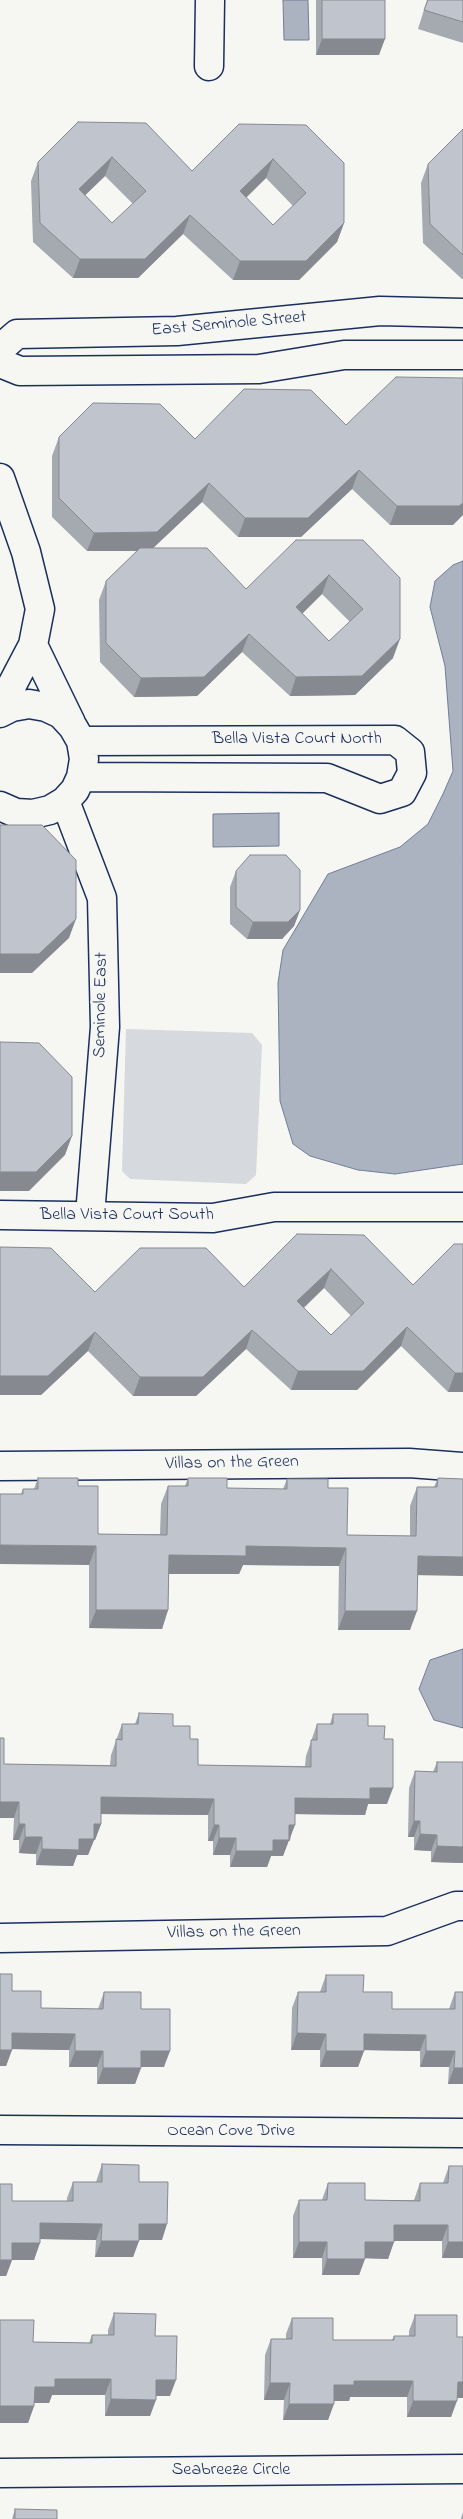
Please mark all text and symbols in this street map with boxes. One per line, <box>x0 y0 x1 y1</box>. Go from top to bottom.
street label: East Seminole Street <box>150 307 308 343</box>
street label: Bella Vista Court North <box>212 729 382 751</box>
street label: Seminole East <box>90 952 114 1058</box>
street label: Bella Vista Court South <box>40 1205 214 1227</box>
street label: Villas on the Green <box>165 1452 299 1476</box>
street label: Villas on the Green <box>167 1921 301 1945</box>
street label: Ocean Cove Drive <box>167 2121 295 2143</box>
street label: Seabreeze Circle <box>172 2460 290 2482</box>

